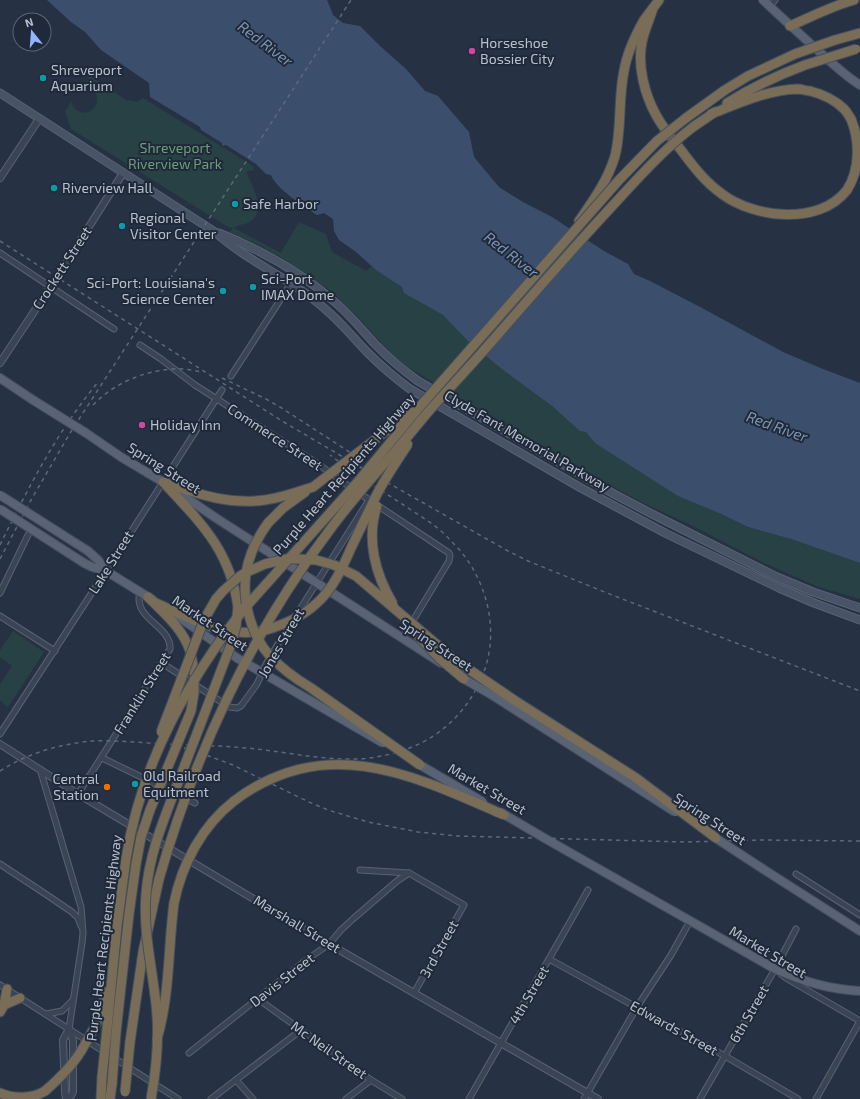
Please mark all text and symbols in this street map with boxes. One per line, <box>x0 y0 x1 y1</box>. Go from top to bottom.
north arrow <box>12 12 52 52</box>
text: N <box>23 15 35 29</box>
water label: Red River <box>235 17 297 70</box>
place label: Horseshoe Bossier City <box>480 34 555 67</box>
marker: Horseshoe Bossier City <box>467 46 477 56</box>
place label: Shreveport Aquarium <box>51 61 122 94</box>
marker: Shreveport Aquarium <box>38 73 48 83</box>
park label: Shreveport Riverview Park <box>128 139 222 172</box>
place label: Riverview Hall <box>62 179 154 196</box>
marker: Riverview Hall <box>49 183 59 193</box>
place label: Safe Harbor <box>243 195 319 212</box>
marker: Safe Harbor <box>230 199 240 209</box>
place label: Regional Visitor Center <box>130 209 217 242</box>
marker: Regional Visitor Center <box>117 221 127 231</box>
street label: Crockett Street <box>28 223 95 312</box>
water label: Red River <box>481 227 543 282</box>
place label: Sci-Port IMAX Dome <box>261 270 334 303</box>
place label: Sci-Port: Louisiana's Science Center <box>86 274 215 307</box>
marker: Sci-Port IMAX Dome <box>248 282 258 292</box>
marker: Sci-Port: Louisiana's Science Center <box>218 286 228 296</box>
street label: Clyde Fant Memorial Parkway <box>441 386 614 495</box>
street label: Purple Heart Recipients Highway <box>269 389 419 558</box>
street label: Commerce Street <box>225 400 326 474</box>
water label: Red River <box>744 407 812 446</box>
place label: Holiday Inn <box>150 416 221 433</box>
marker: Holiday Inn <box>137 420 147 430</box>
street label: Spring Street <box>125 438 204 497</box>
street label: Lake Street <box>84 527 137 596</box>
street label: Market Street <box>169 591 251 654</box>
street label: Jones Street <box>254 605 307 681</box>
street label: Spring Street <box>397 615 476 674</box>
street label: Franklin Street <box>110 649 174 737</box>
street label: Market Street <box>445 759 529 818</box>
place label: Old Railroad Equitment <box>143 767 221 800</box>
place label: Central Station <box>53 770 100 803</box>
marker: Old Railroad Equitment <box>130 779 140 789</box>
marker: Central Station <box>102 782 112 792</box>
street label: Spring Street <box>671 789 750 848</box>
street label: Purple Heart Recipients Highway <box>82 833 125 1042</box>
street label: Marshall Street <box>251 891 344 956</box>
street label: 3rd Street <box>416 917 461 981</box>
street label: Market Street <box>726 922 810 981</box>
street label: Davis Street <box>246 949 317 1010</box>
street label: 4th Street <box>505 963 552 1027</box>
street label: 6th Street <box>725 982 772 1046</box>
street label: Edwards Street <box>627 996 721 1059</box>
street label: Mc Neil Street <box>288 1017 371 1082</box>

